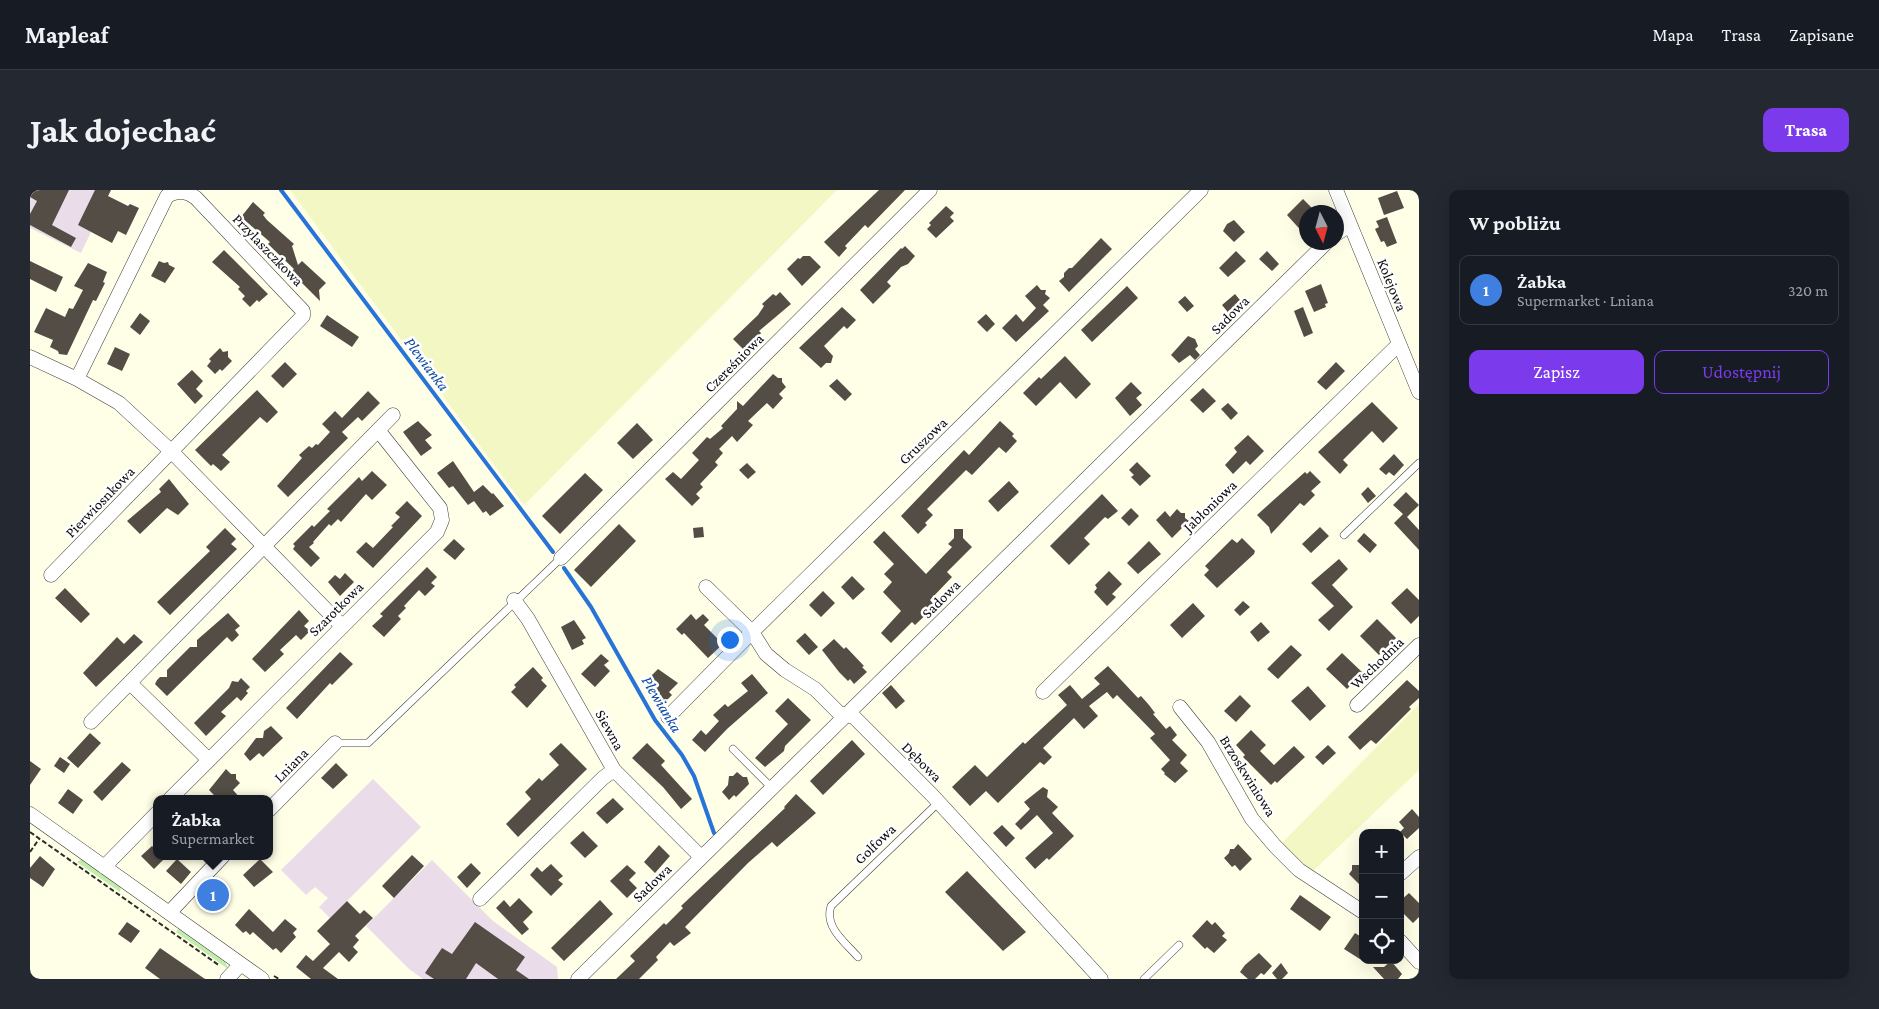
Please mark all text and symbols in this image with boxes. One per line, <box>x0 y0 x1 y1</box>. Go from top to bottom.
text: Mapleaf <box>25 21 108 48</box>
text: Mapa <box>1653 25 1694 45</box>
text: Trasa <box>1722 25 1761 45</box>
text: Zapisane <box>1789 25 1854 45</box>
button: Trasa <box>1763 108 1849 152</box>
text: Jak dojechać <box>30 111 216 150</box>
north arrow <box>1299 205 1344 250</box>
street label: Przylaszczkowa <box>229 211 306 290</box>
text: W pobliżu <box>1469 211 1561 235</box>
street label: Kolejowa <box>1373 256 1410 314</box>
text: Żabka <box>1517 271 1566 292</box>
text: 1 <box>1483 282 1489 299</box>
text: 320 m <box>1788 282 1828 299</box>
text: Supermarket · Lniana <box>1517 292 1654 309</box>
street label: Sadowa <box>1208 293 1252 337</box>
street label: Czereśniowa <box>701 330 767 396</box>
water label: Plewianka <box>401 334 453 394</box>
button: Zapisz <box>1469 350 1644 394</box>
button: Udostępnij <box>1654 350 1829 394</box>
street label: Gruszowa <box>896 414 950 468</box>
street label: Pierwiosnkowa <box>62 463 138 541</box>
street label: Jabłoniowa <box>1179 477 1241 537</box>
street label: Sadowa <box>919 577 963 621</box>
street label: Szarotkowa <box>306 579 366 639</box>
your location <box>717 627 743 653</box>
street label: Wschodnia <box>1347 634 1407 692</box>
water label: Plewianka <box>639 673 686 736</box>
street label: Siewna <box>592 707 628 753</box>
street label: Brzoskwiniowa <box>1217 733 1279 819</box>
street label: Dębowa <box>898 739 945 786</box>
street label: Lniana <box>271 745 311 785</box>
popup <box>153 795 273 860</box>
text: Żabka <box>172 809 221 830</box>
street label: Golfowa <box>851 821 899 867</box>
map controls <box>1359 829 1404 964</box>
button: + <box>1359 829 1404 874</box>
text: Supermarket <box>172 830 254 847</box>
street label: Sadowa <box>629 861 675 905</box>
button: − <box>1359 874 1404 919</box>
pin: 1 <box>197 876 229 914</box>
button: locate <box>1359 919 1404 964</box>

